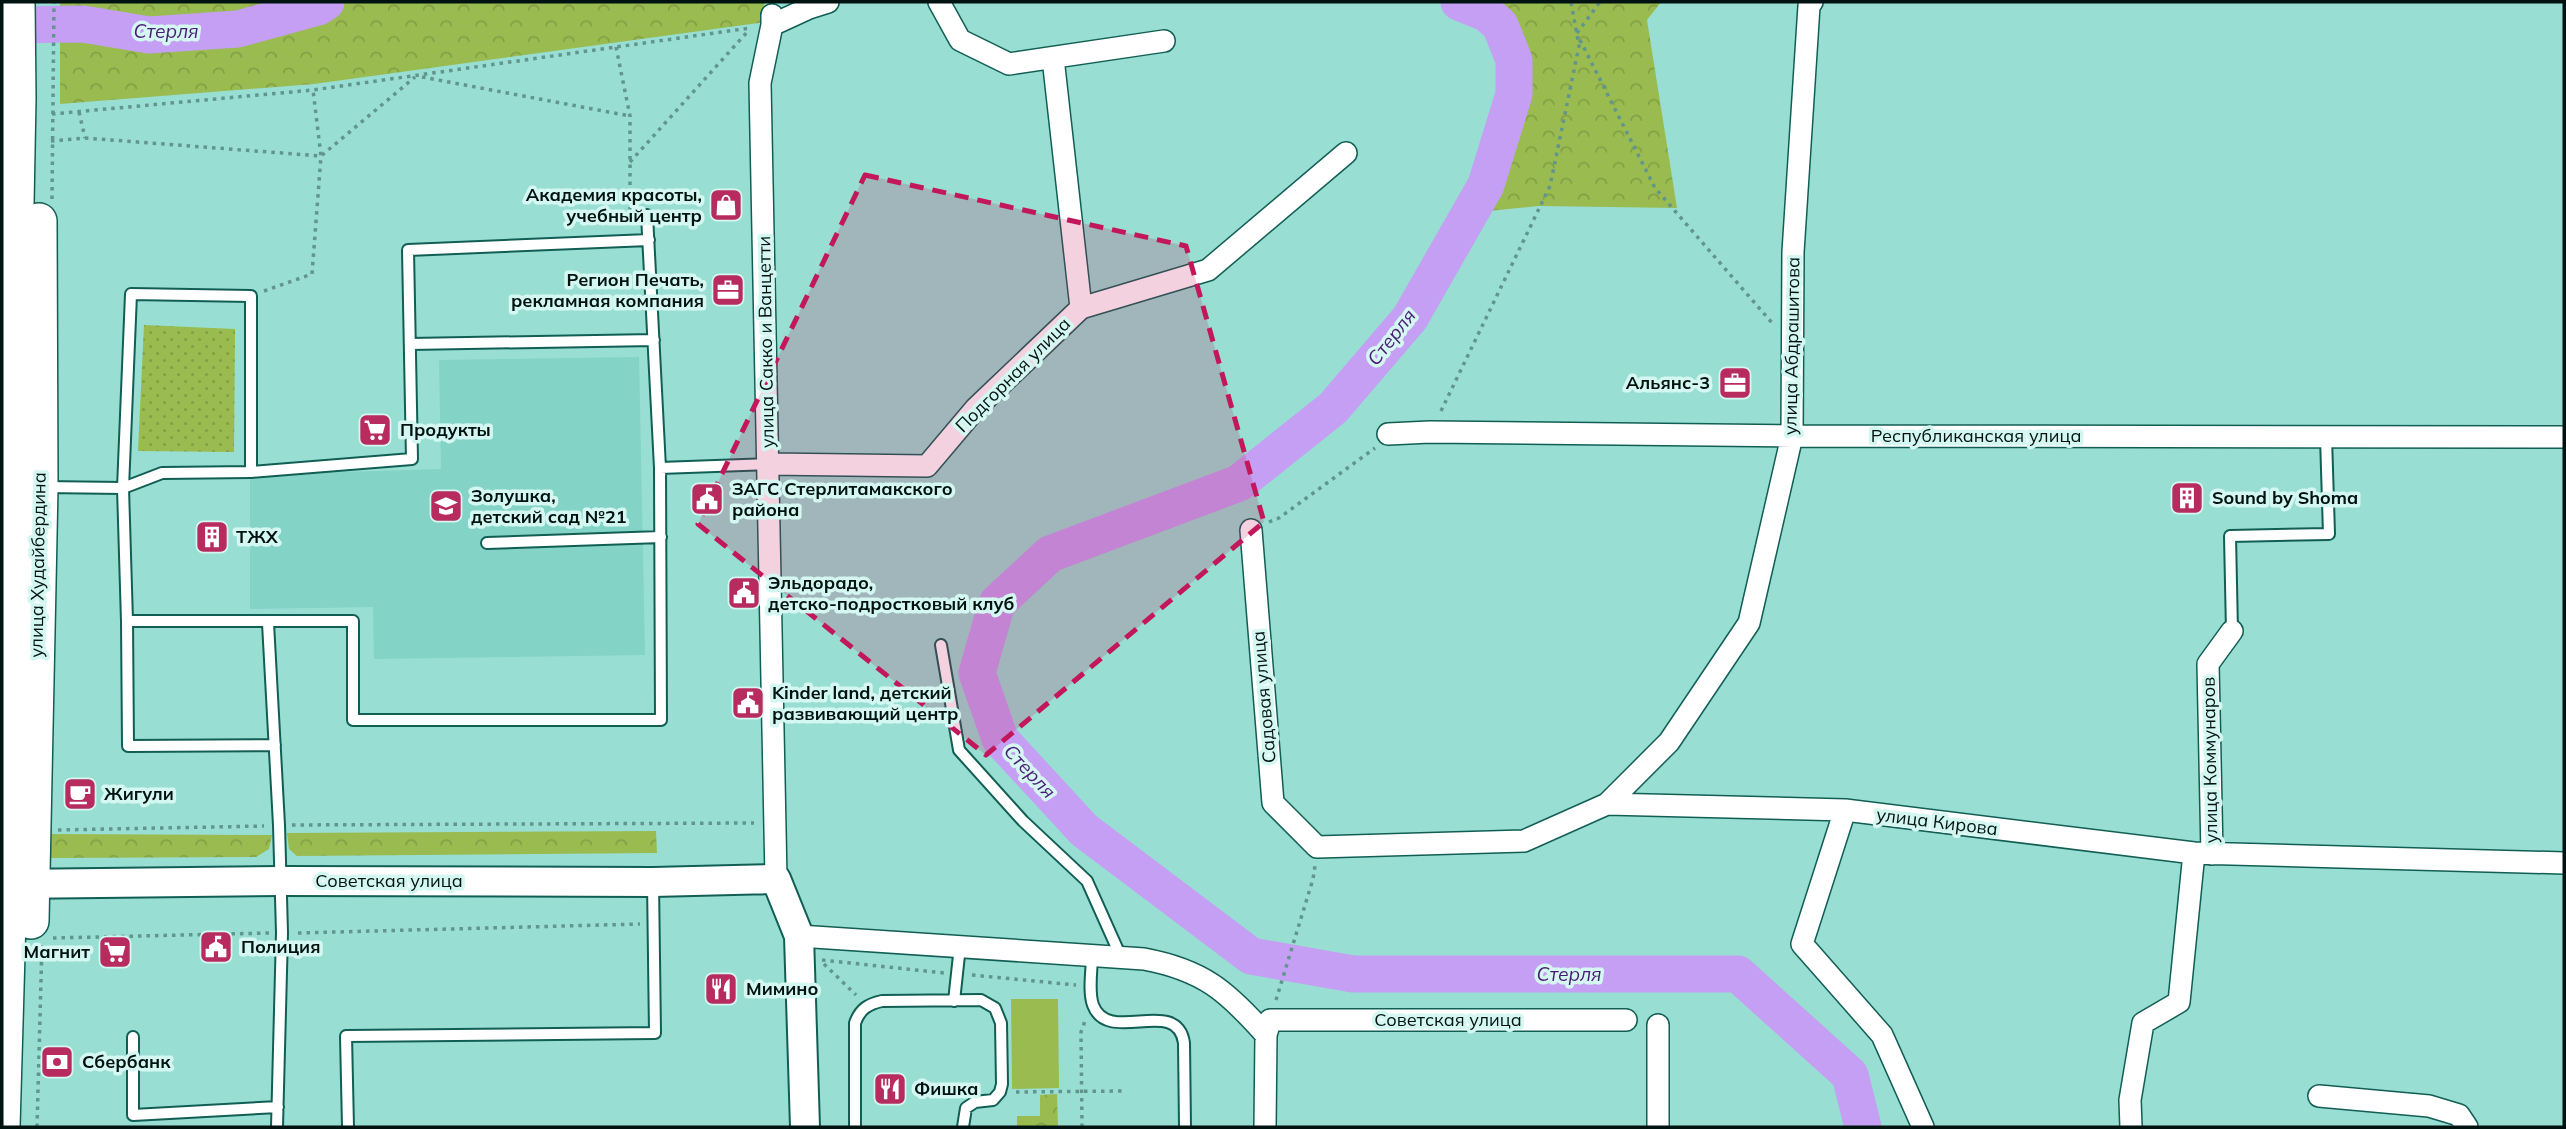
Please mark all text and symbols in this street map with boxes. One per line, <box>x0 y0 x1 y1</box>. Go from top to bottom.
water label: Стерля <box>133 19 199 43</box>
place label: Академия красоты, учебный центр <box>526 183 702 227</box>
shop icon: Академия красоты, учебный центр <box>707 186 745 224</box>
street label: улица Сакко и Ванцетти <box>752 236 779 448</box>
street label: улица Абдрашитова <box>1778 257 1805 435</box>
place label: Регион Печать, рекламная компания <box>511 268 704 312</box>
office icon: Регион Печать, рекламная компания <box>709 271 747 309</box>
water label: Стерля <box>1361 304 1421 370</box>
street label: Подгорная улица <box>950 312 1075 437</box>
office icon: Альянс-3 <box>1716 364 1754 402</box>
place label: Альянс-3 <box>1626 371 1710 394</box>
supermarket icon: Продукты <box>356 411 394 449</box>
place label: Продукты <box>400 418 491 441</box>
street label: Республиканская улица <box>1871 424 2081 447</box>
street label: улица Худайбердина <box>24 472 51 658</box>
place label: ЗАГС Стерлитамакского района <box>732 477 953 521</box>
building icon: Sound by Shoma <box>2168 479 2206 517</box>
public building icon: ЗАГС Стерлитамакского района <box>688 480 726 518</box>
place label: Золушка, детский сад №21 <box>471 484 627 528</box>
place label: Sound by Shoma <box>2212 486 2358 509</box>
school or university icon: Золушка, детский сад №21 <box>427 487 465 525</box>
building icon: ТЖХ <box>193 518 231 556</box>
place label: ТЖХ <box>236 525 279 548</box>
place label: Эльдорадо, детско-подростковый клуб <box>768 571 1015 615</box>
public building icon: Эльдорадо, детско-подростковый клуб <box>725 574 763 612</box>
street label: Садовая улица <box>1246 630 1281 764</box>
street label: улица Коммунаров <box>2197 677 2222 843</box>
place label: Kinder land, детский развивающий центр <box>772 681 958 725</box>
public building icon: Kinder land, детский развивающий центр <box>729 684 767 722</box>
water label: Стерля <box>999 739 1061 803</box>
cafe icon: Жигули <box>61 775 99 813</box>
place label: Жигули <box>104 782 174 805</box>
street label: улица Кирова <box>1875 803 1999 840</box>
street label: Советская улица <box>315 869 463 892</box>
public building icon: Полиция <box>197 928 235 966</box>
supermarket icon: Магнит <box>96 933 134 971</box>
place label: Полиция <box>241 935 320 958</box>
place label: Магнит <box>24 940 90 963</box>
water label: Стерля <box>1536 962 1602 986</box>
restaurant icon: Мимино <box>702 970 740 1008</box>
place label: Мимино <box>746 977 818 1000</box>
street label: Советская улица <box>1374 1008 1522 1031</box>
bank icon: Сбербанк <box>38 1043 76 1081</box>
place label: Сбербанк <box>82 1050 171 1073</box>
restaurant icon: Фишка <box>871 1070 909 1108</box>
place label: Фишка <box>914 1077 978 1100</box>

